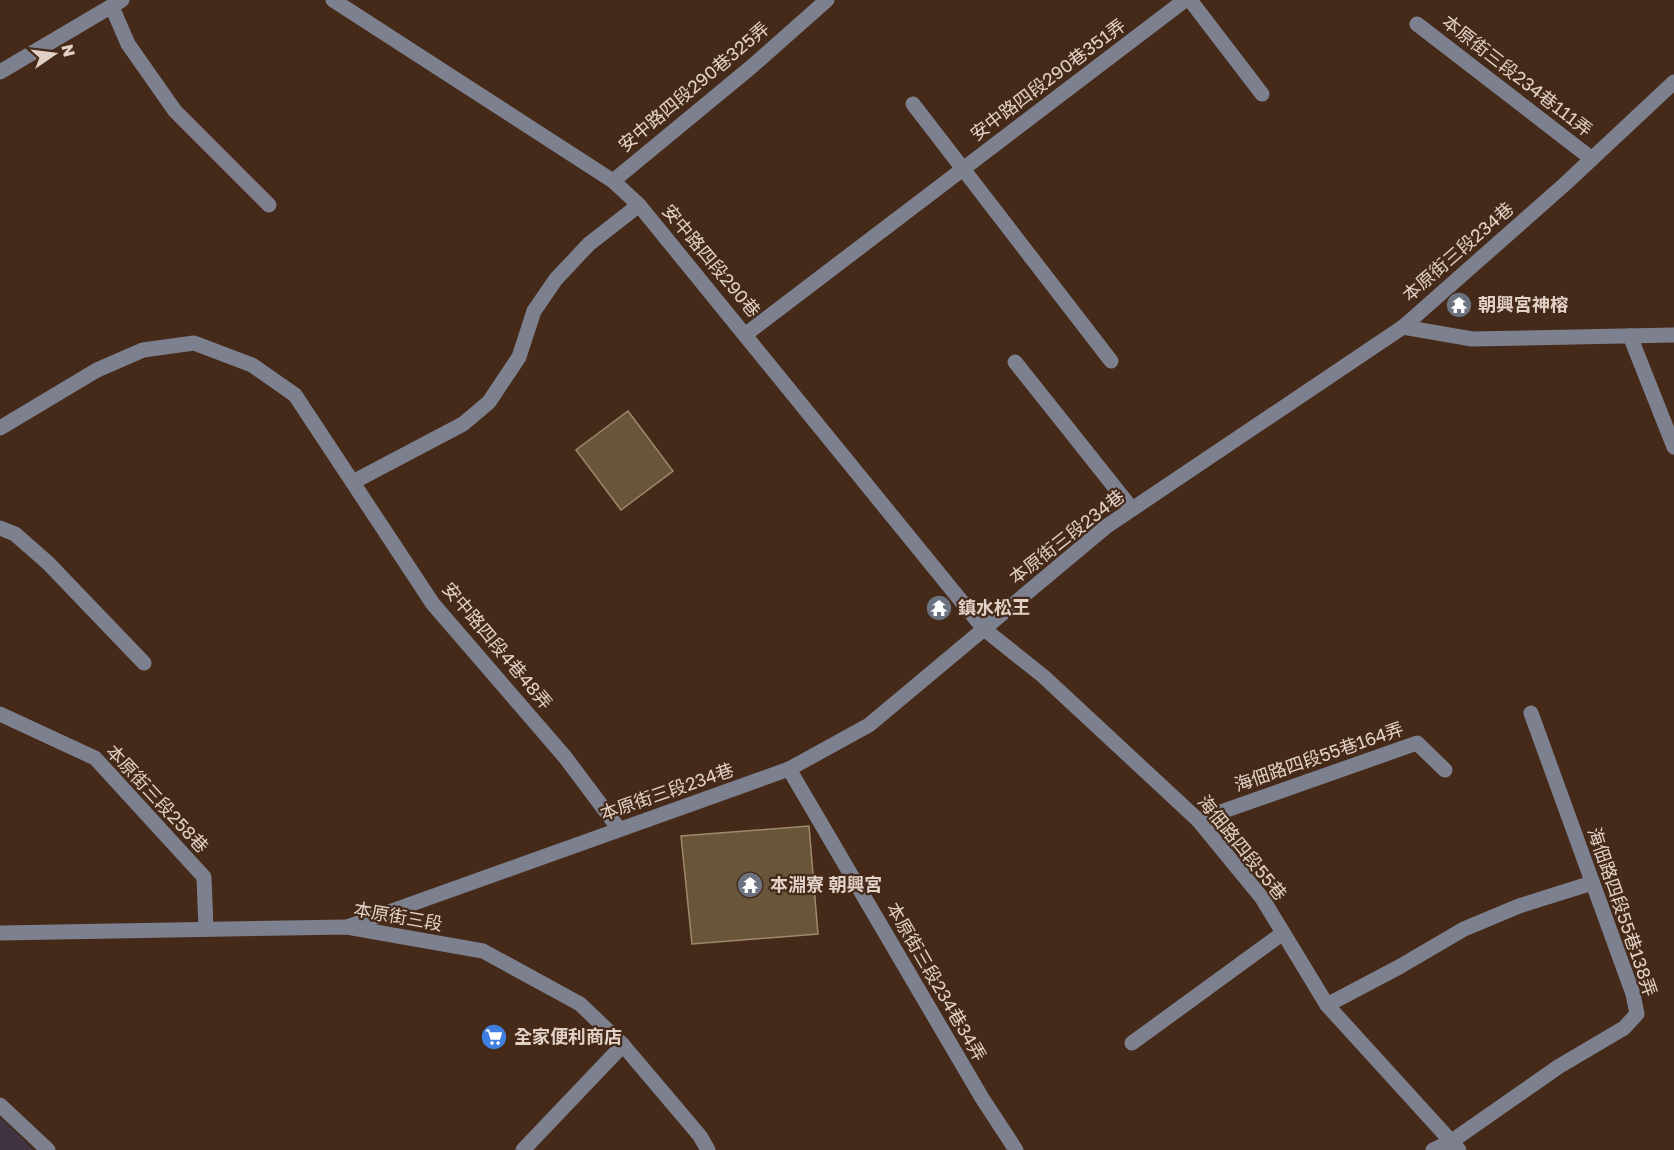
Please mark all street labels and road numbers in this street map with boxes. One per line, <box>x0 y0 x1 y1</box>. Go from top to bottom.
street label: 本原街三段234巷111弄 <box>1438 10 1597 141</box>
street label: 安中路四段290巷351弄 <box>966 14 1129 145</box>
street label: 安中路四段290巷325弄 <box>614 17 773 156</box>
street label: 本原街三段234巷 <box>1397 197 1517 305</box>
street label: 安中路四段290巷 <box>658 199 765 321</box>
street label: 本原街三段234巷 <box>1004 484 1128 588</box>
street label: 安中路四段4巷48弄 <box>438 577 557 713</box>
street label: 海佃路四段55巷164弄 <box>1231 717 1406 795</box>
street label: 本原街三段258巷 <box>102 740 213 857</box>
street label: 本原街三段234巷 <box>597 758 736 824</box>
street label: 海佃路四段55巷 <box>1194 790 1292 904</box>
street label: 海佃路四段55巷138弄 <box>1584 824 1662 999</box>
street label: 本原街三段 <box>352 897 444 935</box>
street label: 本原街三段234巷34弄 <box>882 898 991 1065</box>

